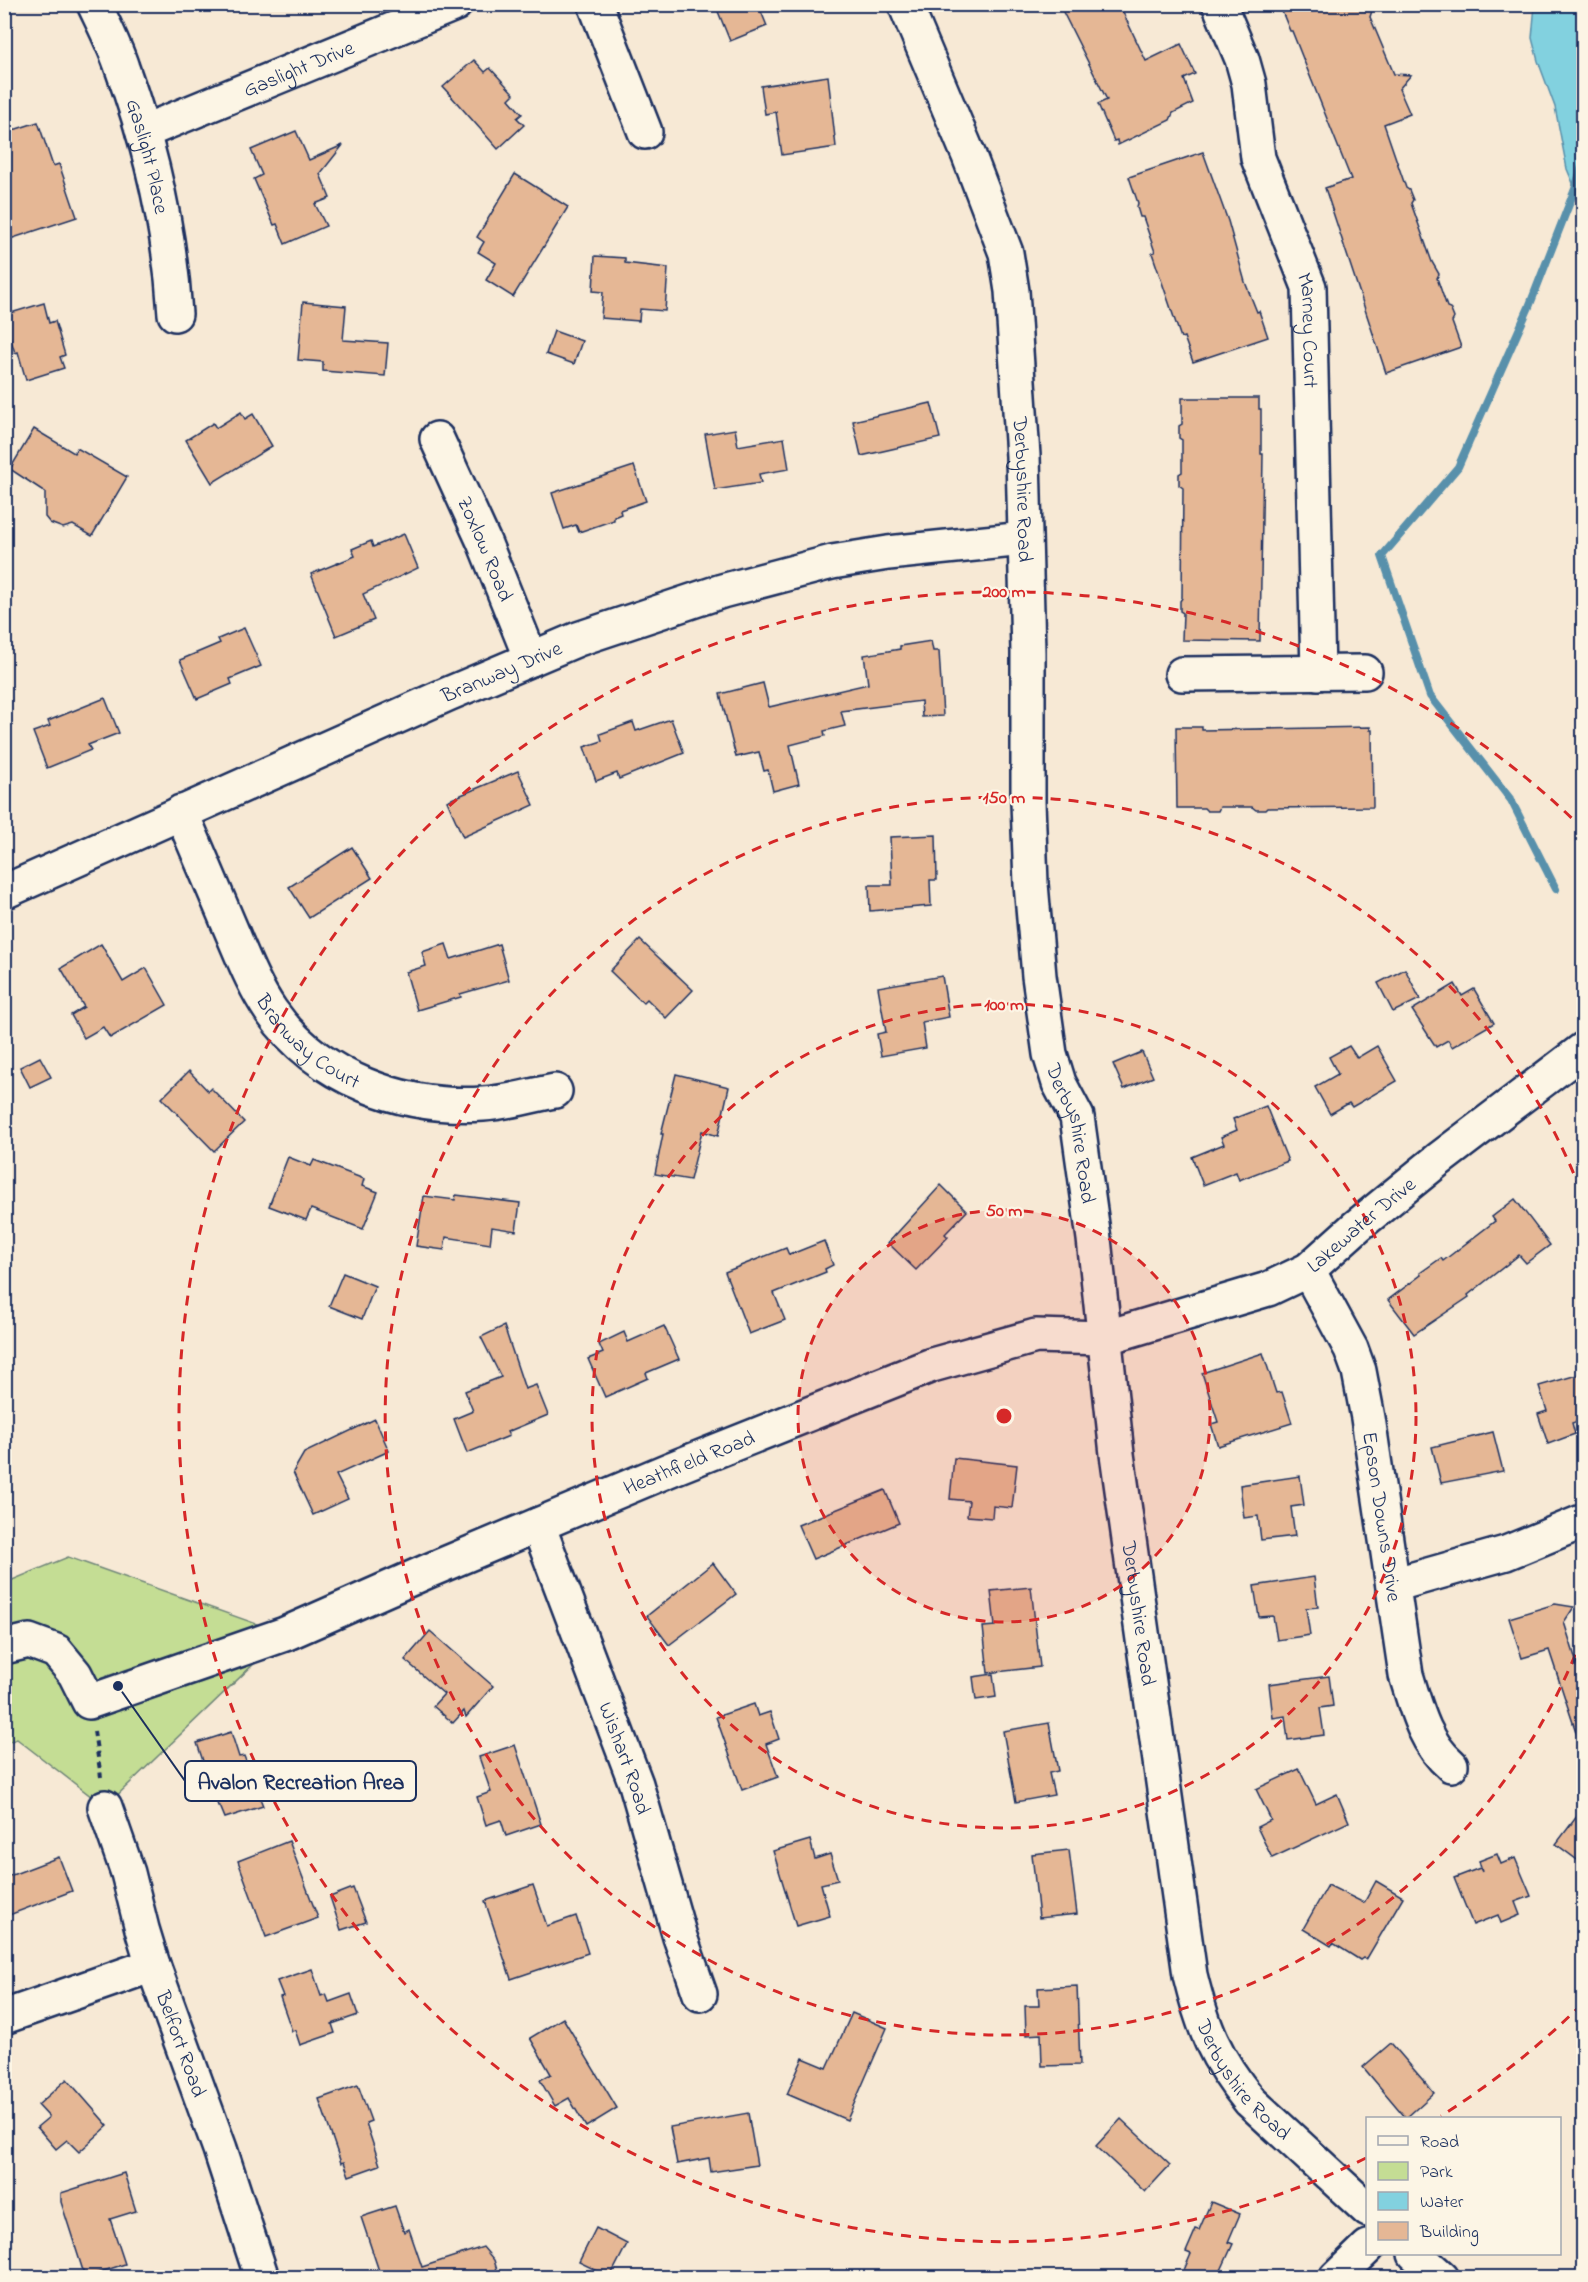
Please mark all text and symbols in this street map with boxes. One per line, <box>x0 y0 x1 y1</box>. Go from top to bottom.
street label: Gaslight Drive <box>239 34 360 106</box>
street label: Gaslight Place <box>117 95 175 217</box>
street label: Marney Court <box>1288 269 1324 388</box>
street label: Derbyshire Road <box>1003 415 1039 563</box>
street label: Zoxlow Road <box>448 492 519 607</box>
text: 200 m <box>982 580 1026 606</box>
street label: Branway Drive <box>436 634 568 713</box>
text: 150 m <box>983 786 1025 812</box>
street label: Branway Court <box>246 988 364 1098</box>
text: 100 m <box>984 993 1024 1019</box>
street label: Derbyshire Road <box>1037 1059 1102 1206</box>
street label: Lakewater Drive <box>1301 1170 1423 1281</box>
text: 50 m <box>986 1199 1022 1225</box>
centre of rings <box>994 1406 1014 1426</box>
street label: Heathfield Road <box>619 1424 760 1504</box>
street label: Epson Downs Drive <box>1353 1430 1408 1605</box>
street label: Derbyshire Road <box>1112 1539 1162 1688</box>
street label: Wishart Road <box>589 1698 657 1819</box>
callout: Avalon Recreation Area <box>185 1761 416 1801</box>
text: Avalon Recreation Area <box>198 1768 405 1800</box>
street label: Belfort Road <box>146 1986 213 2102</box>
street label: Derbyshire Road <box>1187 2015 1297 2149</box>
legend <box>1366 2117 1561 2255</box>
text: Road <box>1420 2130 1459 2156</box>
text: Park <box>1420 2160 1453 2186</box>
text: Water <box>1420 2190 1464 2216</box>
text: Building <box>1419 2220 1479 2247</box>

